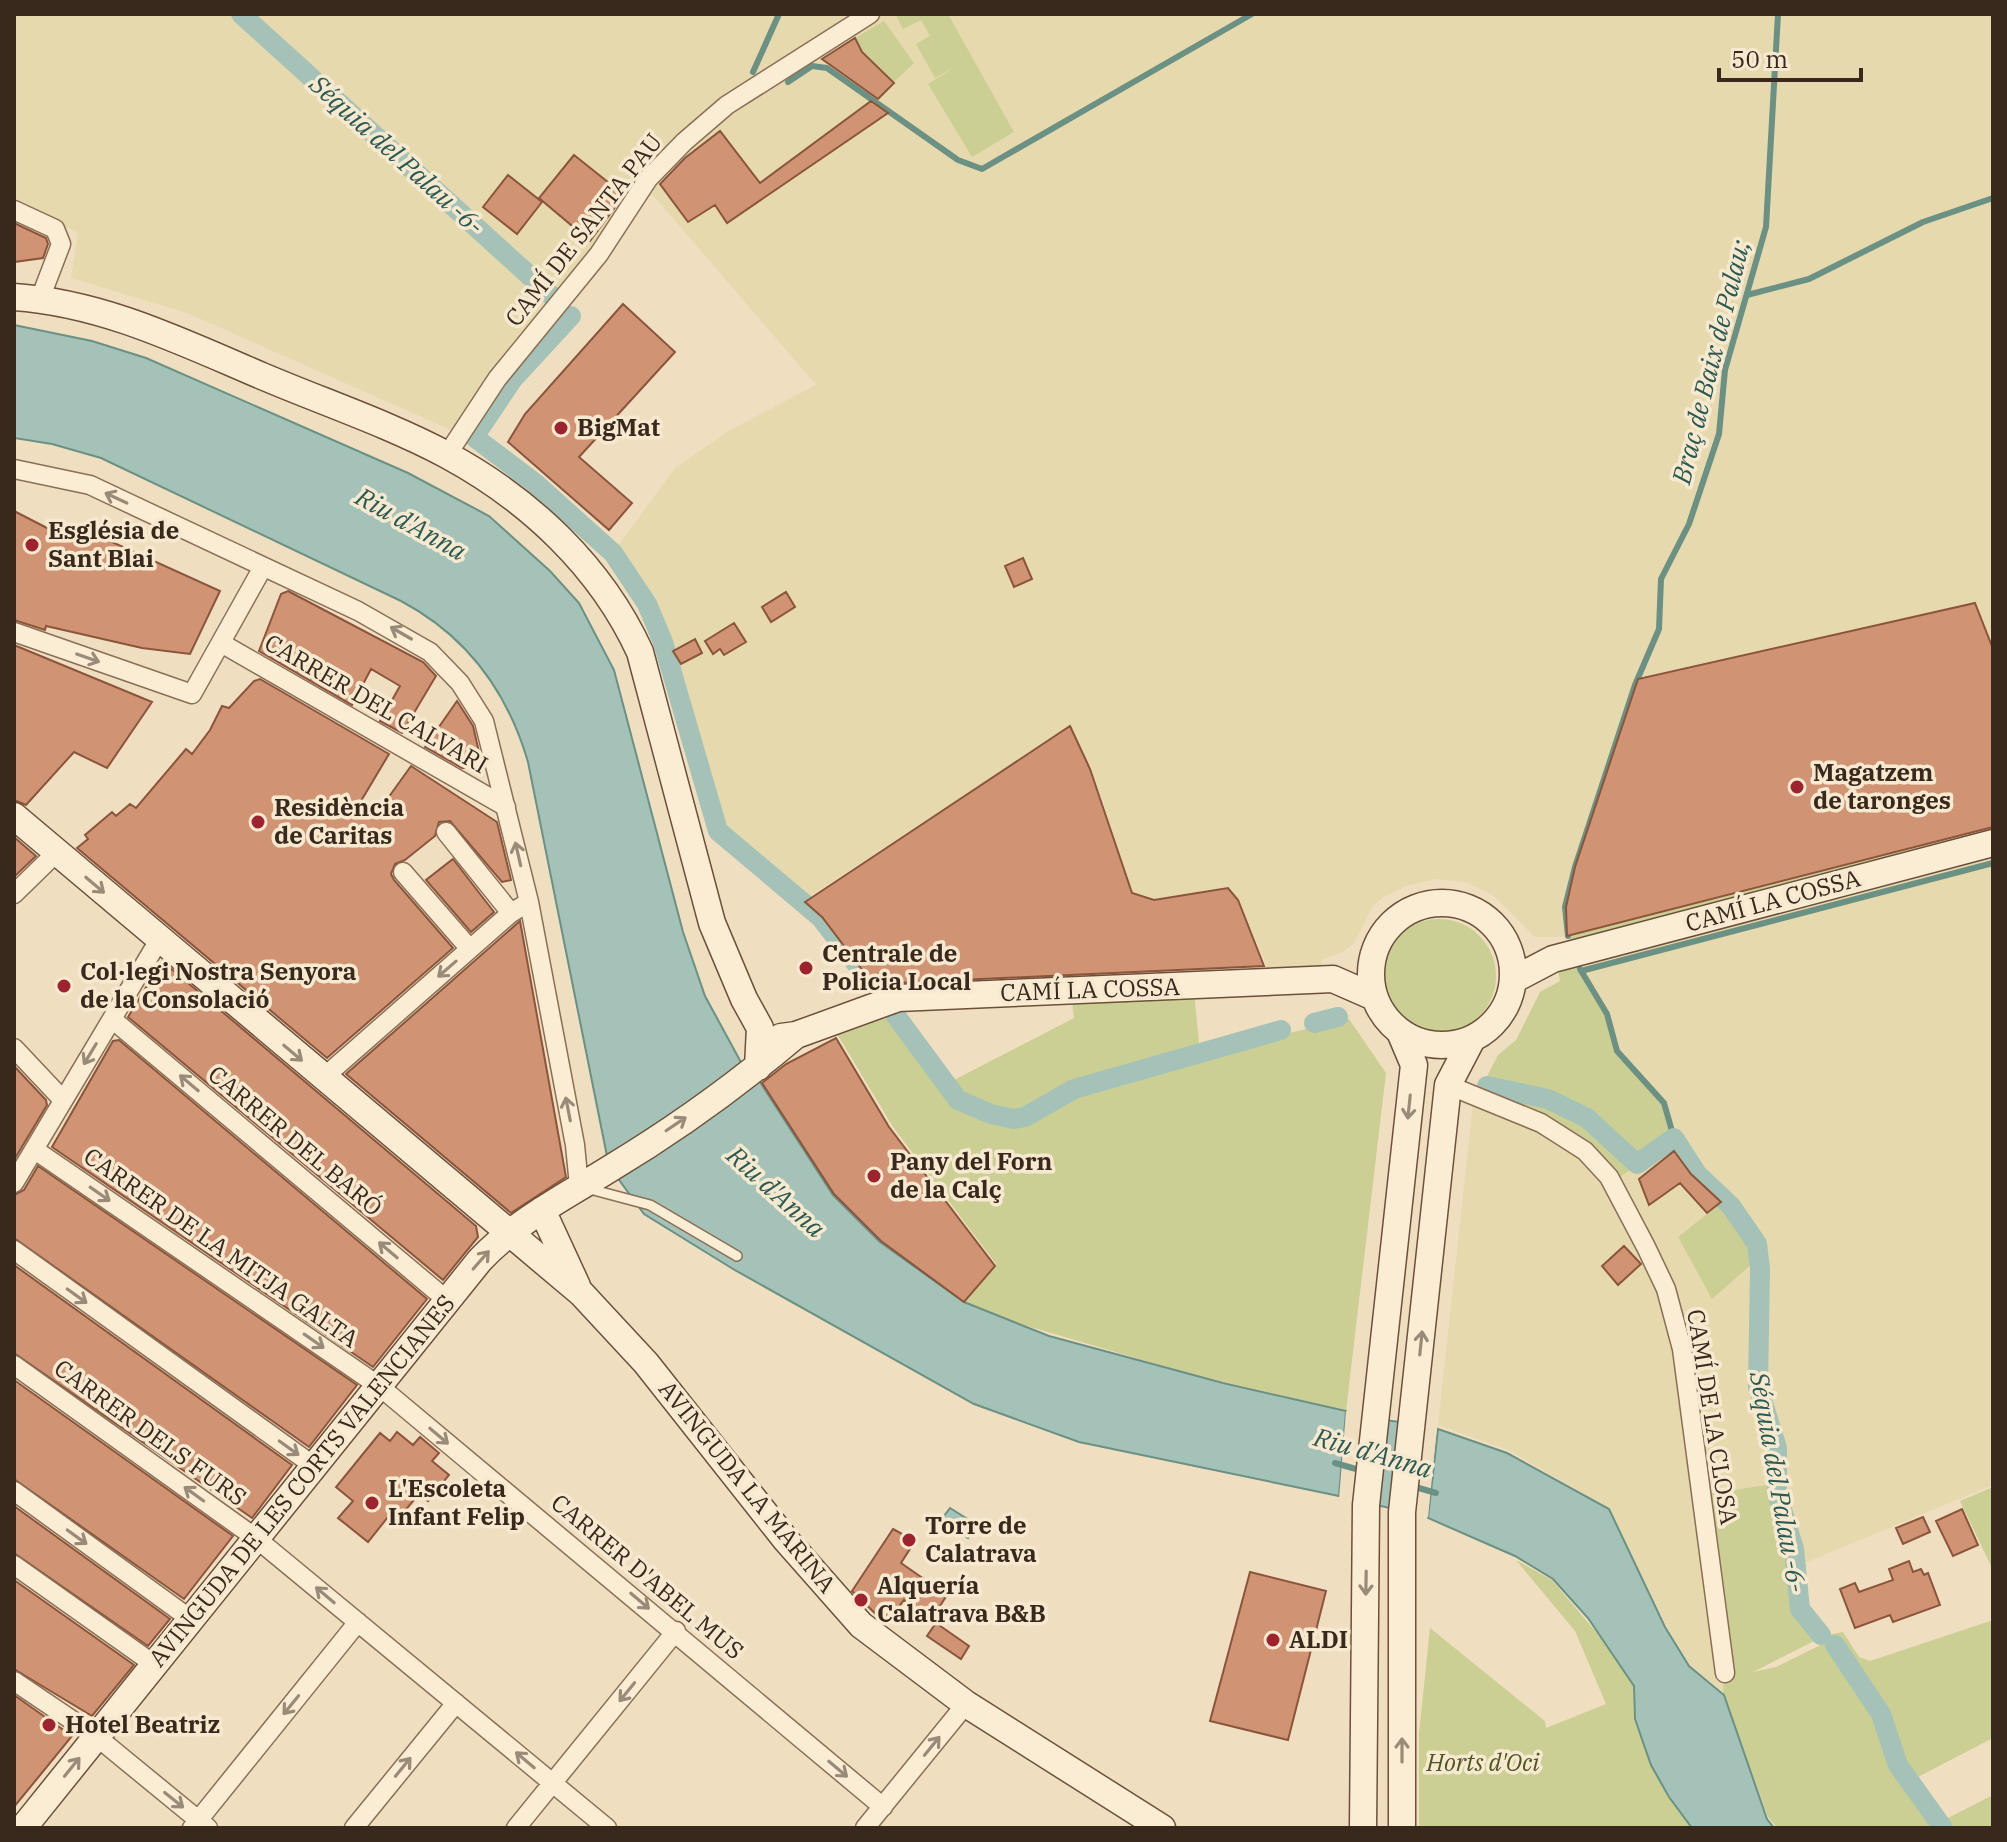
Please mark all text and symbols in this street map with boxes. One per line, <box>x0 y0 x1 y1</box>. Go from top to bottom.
scale bar <box>1719 32 1861 82</box>
text: 50 m <box>1731 43 1788 75</box>
water label: Séquia del Palau -6- <box>302 66 492 242</box>
street label: CAMÍ DE SANTA PAU <box>498 126 669 333</box>
water label: Braç de Baix de Palau; <box>1663 236 1757 488</box>
place label: BigMat <box>577 411 660 443</box>
marker: BigMat <box>552 419 570 437</box>
water label: Riu d'Anna <box>349 478 473 567</box>
one-way arrow <box>104 490 128 505</box>
place label: Església de Sant Blai <box>48 514 179 574</box>
marker: Església de Sant Blai <box>23 536 41 554</box>
one-way arrow <box>390 625 413 641</box>
street label: CARRER DEL CALVARI <box>259 626 494 780</box>
one-way arrow <box>75 651 100 666</box>
place label: Magatzem de taronges <box>1813 756 1951 816</box>
marker: Magatzem de taronges <box>1788 778 1806 796</box>
place label: Residència de Caritas <box>274 791 404 851</box>
marker: Residència de Caritas <box>249 813 267 831</box>
one-way arrow <box>509 842 524 868</box>
street label: CAMÍ LA COSSA <box>1682 861 1864 939</box>
one-way arrow <box>84 876 104 894</box>
place label: Centrale de Policia Local <box>822 937 971 997</box>
place label: Col·legi Nostra Senyora de la Consolació <box>80 955 357 1015</box>
marker: Centrale de Policia Local <box>797 959 815 977</box>
one-way arrow <box>438 960 458 978</box>
street label: CAMÍ LA COSSA <box>1000 970 1181 1008</box>
marker: Col·legi Nostra Senyora de la Consolació <box>55 977 73 995</box>
one-way arrow <box>82 1042 98 1065</box>
one-way arrow <box>282 1044 303 1062</box>
street label: CARRER DEL BARÓ <box>202 1058 390 1223</box>
one-way arrow <box>179 1074 199 1092</box>
one-way arrow <box>1402 1093 1417 1120</box>
one-way arrow <box>560 1097 575 1122</box>
one-way arrow <box>665 1116 687 1133</box>
water label: Riu d'Anna <box>719 1137 833 1244</box>
street label: CARRER DE LA MITJA GALTA <box>78 1140 366 1355</box>
place label: Pany del Forn de la Calç <box>890 1145 1053 1205</box>
marker: Pany del Forn de la Calç <box>865 1167 883 1185</box>
one-way arrow <box>88 1186 110 1202</box>
one-way arrow <box>378 1241 399 1259</box>
one-way arrow <box>472 1251 490 1271</box>
one-way arrow <box>66 1288 88 1304</box>
street label: AVINGUDA DE LES CORTS VALENCIANES <box>141 1288 462 1673</box>
street label: CAMÍ DE LA CLOSA <box>1680 1307 1746 1527</box>
one-way arrow <box>1413 1330 1428 1357</box>
one-way arrow <box>302 1333 324 1349</box>
street label: CARRER DELS FURS <box>48 1352 253 1513</box>
water label: Séquia del Palau -6- <box>1743 1368 1815 1595</box>
street label: AVINGUDA LA MARINA <box>652 1373 844 1600</box>
water label: Riu d'Anna <box>1309 1419 1436 1485</box>
one-way arrow <box>428 1427 449 1445</box>
one-way arrow <box>277 1439 299 1456</box>
place label: L'Escoleta Infant Felip <box>388 1472 525 1532</box>
one-way arrow <box>184 1486 205 1503</box>
street label: CARRER D'ABEL MUS <box>545 1486 751 1666</box>
marker: L'Escoleta Infant Felip <box>363 1494 381 1512</box>
place label: Torre de Calatrava <box>925 1509 1037 1569</box>
one-way arrow <box>66 1529 88 1545</box>
marker: Torre de Calatrava <box>900 1531 918 1549</box>
place label: Alquería Calatrava B&B <box>877 1569 1046 1629</box>
one-way arrow <box>1358 1569 1373 1596</box>
one-way arrow <box>315 1586 335 1604</box>
marker: Alquería Calatrava B&B <box>852 1591 870 1609</box>
one-way arrow <box>629 1592 649 1610</box>
place label: ALDI <box>1289 1623 1348 1655</box>
marker: ALDI <box>1264 1631 1282 1649</box>
one-way arrow <box>618 1681 635 1702</box>
one-way arrow <box>283 1694 300 1715</box>
place label: Hotel Beatriz <box>65 1708 220 1740</box>
marker: Hotel Beatriz <box>40 1716 58 1734</box>
one-way arrow <box>923 1736 941 1757</box>
one-way arrow <box>1394 1737 1410 1764</box>
park label: Horts d'Oci <box>1426 1746 1540 1778</box>
one-way arrow <box>515 1752 536 1769</box>
one-way arrow <box>63 1758 81 1778</box>
one-way arrow <box>394 1758 412 1778</box>
one-way arrow <box>828 1760 848 1778</box>
one-way arrow <box>163 1791 184 1809</box>

